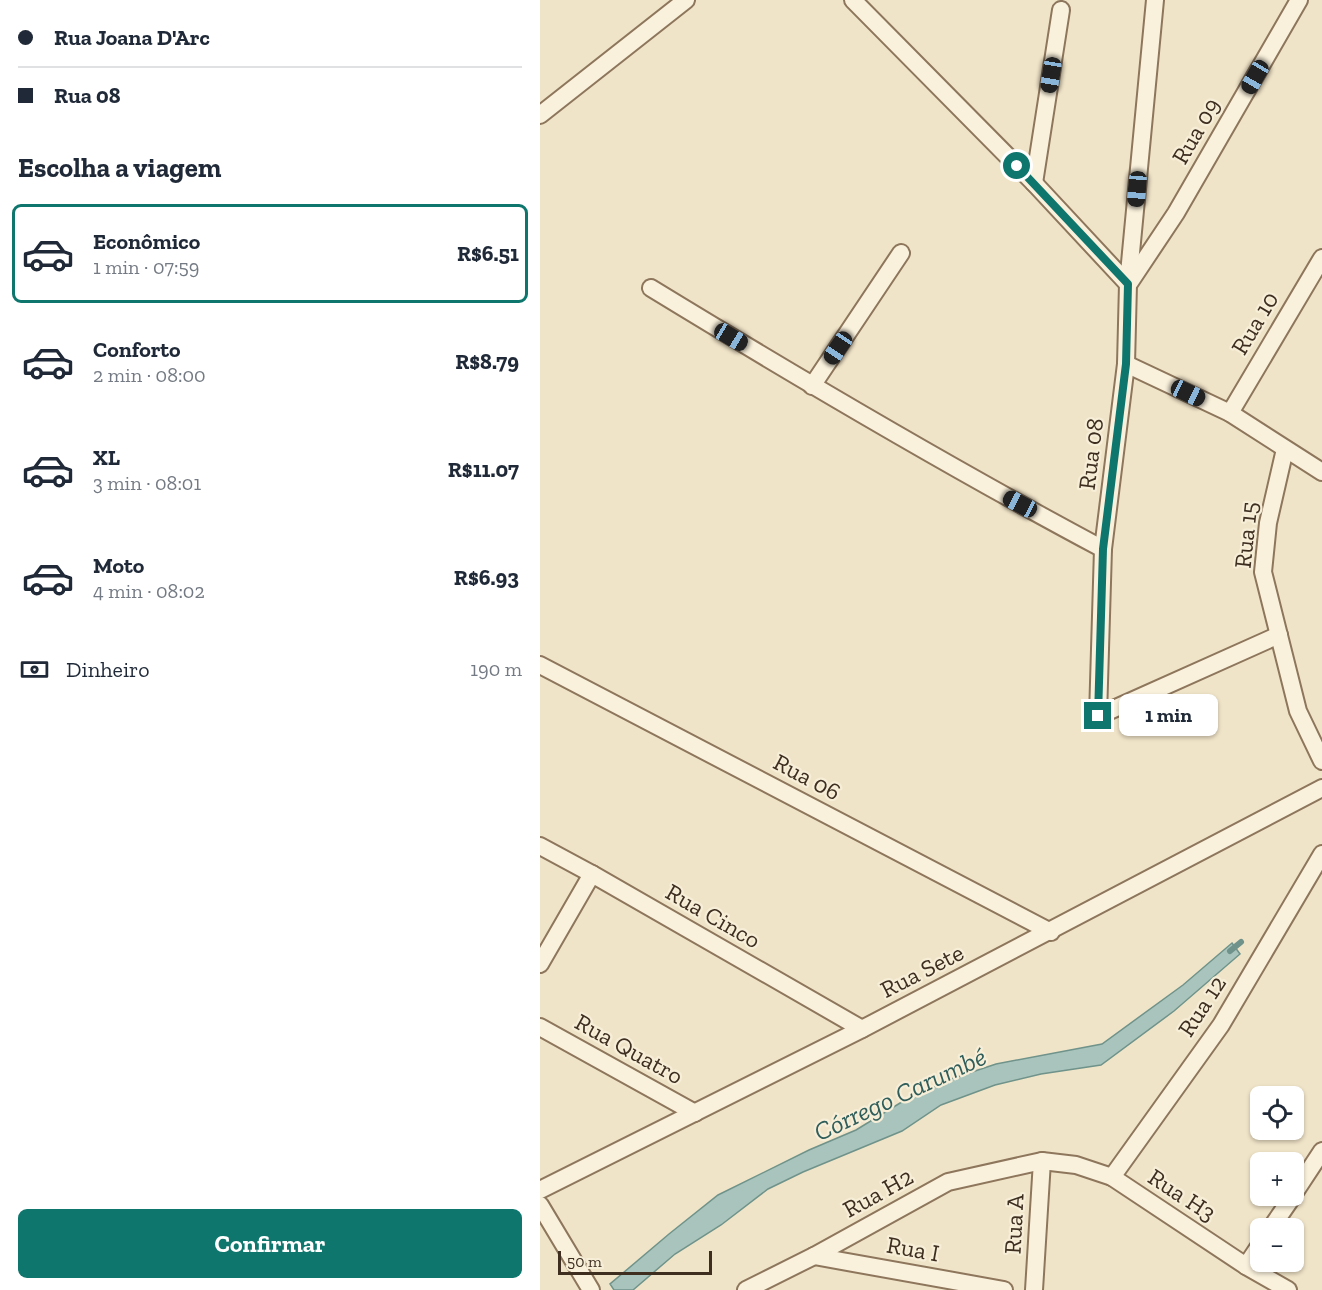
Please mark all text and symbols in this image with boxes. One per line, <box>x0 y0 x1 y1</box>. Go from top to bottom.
text: Rua Joana D'Arc <box>54 24 210 51</box>
car <box>1039 56 1063 94</box>
car <box>1238 57 1272 97</box>
text: Rua 08 <box>54 82 121 109</box>
street label: Rua 09 <box>1165 92 1226 169</box>
text: Escolha a viagem <box>18 152 221 184</box>
route start <box>1003 152 1030 179</box>
car <box>1126 170 1148 208</box>
icon: car <box>21 227 75 281</box>
text: Econômico <box>93 228 200 255</box>
text: R$6.51 <box>457 240 519 267</box>
text: 1 min · 07:59 <box>93 255 199 279</box>
street label: Rua 10 <box>1225 286 1285 360</box>
car <box>711 320 751 354</box>
car <box>820 328 856 368</box>
icon: car <box>21 335 75 389</box>
text: Conforto <box>93 336 181 363</box>
text: R$8.79 <box>455 348 519 375</box>
text: 2 min · 08:00 <box>93 363 205 387</box>
car <box>1168 377 1208 409</box>
street label: Rua 08 <box>1072 416 1109 491</box>
icon: car <box>21 443 75 497</box>
text: XL <box>93 444 120 471</box>
text: R$11.07 <box>448 456 519 483</box>
text: 3 min · 08:01 <box>93 471 201 495</box>
car <box>1000 488 1040 520</box>
street label: Rua 15 <box>1228 500 1263 570</box>
icon: car <box>21 551 75 605</box>
text: Moto <box>93 552 144 579</box>
text: R$6.93 <box>454 564 519 591</box>
text: 4 min · 08:02 <box>93 579 205 603</box>
icon: cash <box>18 653 51 686</box>
text: Dinheiro <box>66 656 150 683</box>
text: 190 m <box>470 657 522 681</box>
callout: 1 min <box>1119 695 1218 737</box>
route end <box>1084 702 1111 729</box>
text: 1 min <box>1145 703 1192 727</box>
street label: Rua 06 <box>769 747 846 806</box>
street label: Rua Cinco <box>661 877 766 954</box>
street label: Rua Sete <box>875 937 968 1004</box>
street label: Rua 12 <box>1171 970 1232 1042</box>
street label: Rua Quatro <box>570 1007 688 1090</box>
water label: Córrego Carumbé <box>809 1040 991 1148</box>
map controls <box>1250 1086 1304 1272</box>
button: locate <box>1250 1086 1304 1140</box>
button: + <box>1250 1152 1304 1206</box>
street label: Rua H2 <box>838 1162 918 1224</box>
street label: Rua H3 <box>1143 1162 1222 1227</box>
street label: Rua A <box>997 1193 1030 1255</box>
button: Confirmar <box>18 1209 522 1278</box>
button: − <box>1250 1218 1304 1272</box>
street label: Rua I <box>884 1230 942 1267</box>
scale bar <box>558 1248 712 1276</box>
text: 50 m <box>567 1252 602 1271</box>

